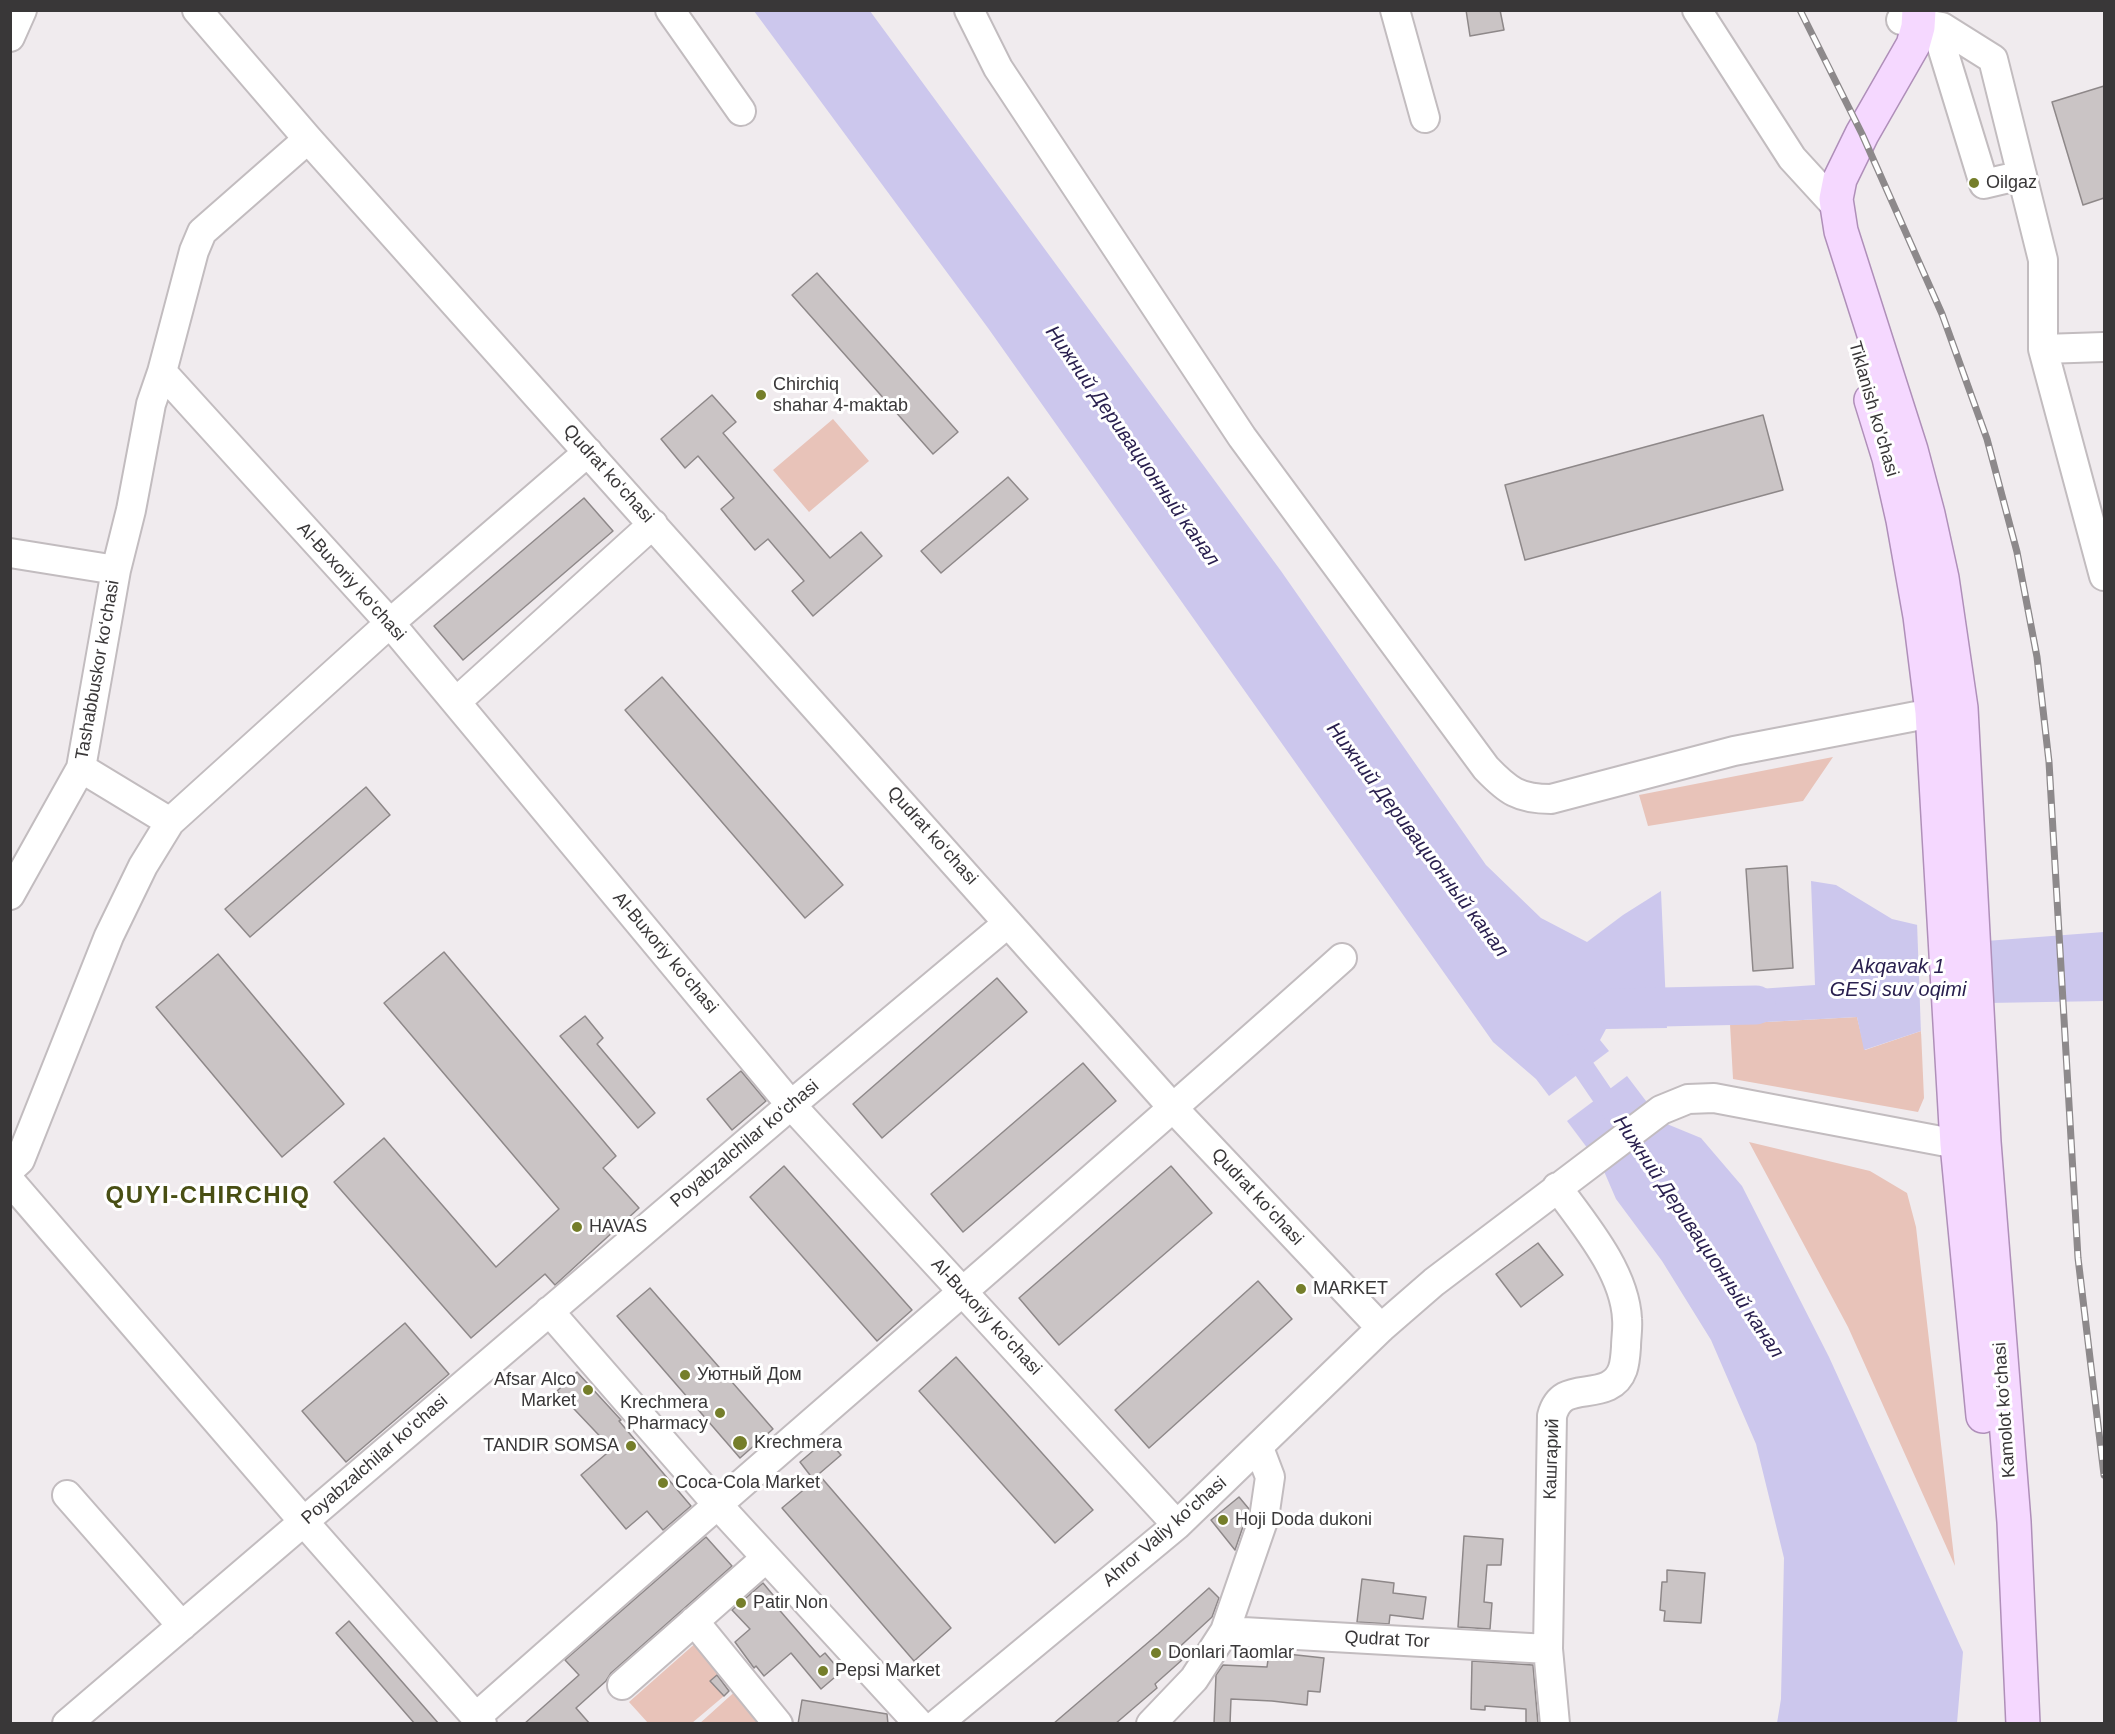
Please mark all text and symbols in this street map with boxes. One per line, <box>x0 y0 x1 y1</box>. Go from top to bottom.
place label: Oilgaz <box>1986 172 2037 194</box>
marker: Oilgaz <box>1967 176 1981 190</box>
water label: Нижний Деривационный канал <box>1040 321 1224 571</box>
street label: Tiklanish ko'chasi <box>1843 339 1903 479</box>
place label: Chirchiq shahar 4-maktab <box>773 374 908 416</box>
marker: Chirchiq shahar 4-maktab <box>754 388 768 402</box>
street label: Qudrat ko‘chasi <box>558 420 658 528</box>
street label: Al-Buxoriy ko‘chasi <box>292 518 410 646</box>
street label: Tashabbuskor ko‘chasi <box>72 578 124 762</box>
water label: Нижний Деривационный канал <box>1321 718 1513 962</box>
street label: Qudrat ko‘chasi <box>882 782 982 890</box>
street label: Al-Buxoriy ko‘chasi <box>608 888 722 1018</box>
water label: Akqavak 1 GESi suv oqimi <box>1830 955 1966 1002</box>
street label: Poyabzalchilar ko‘chasi <box>666 1076 824 1212</box>
water label: Нижний Деривационный канал <box>1608 1111 1788 1363</box>
street label: Qudrat ko‘chasi <box>1206 1144 1308 1250</box>
district label: QUYI-CHIRCHIQ <box>106 1182 310 1210</box>
place label: HAVAS <box>589 1216 647 1238</box>
marker: HAVAS <box>570 1220 584 1234</box>
street label: Al-Buxoriy ko‘chasi <box>926 1254 1046 1380</box>
place label: MARKET <box>1313 1278 1388 1300</box>
marker: MARKET <box>1294 1282 1308 1296</box>
street label: Kamolot ko‘chasi <box>1989 1341 2021 1479</box>
place label: Уютный Дом <box>697 1364 802 1386</box>
marker: Уютный Дом <box>678 1368 692 1382</box>
place label: Afsar Alco Market <box>494 1369 576 1412</box>
marker: Afsar Alco Market <box>581 1383 595 1397</box>
street label: Poyabzalchilar ko‘chasi <box>297 1390 453 1530</box>
place label: Krechmera Pharmacy <box>620 1392 708 1434</box>
marker: Krechmera Pharmacy <box>713 1406 727 1420</box>
street label: Кашгарий <box>1540 1418 1564 1500</box>
place label: Krechmera <box>754 1432 842 1454</box>
marker: Krechmera <box>731 1434 749 1452</box>
place label: TANDIR SOMSA <box>483 1435 619 1457</box>
marker: TANDIR SOMSA <box>624 1439 638 1453</box>
place label: Coca-Cola Market <box>675 1472 820 1494</box>
street label: Ahror Valiy koʻchasi <box>1099 1472 1231 1592</box>
marker: Coca-Cola Market <box>656 1476 670 1490</box>
place label: Hoji Doda dukoni <box>1235 1509 1372 1531</box>
marker: Hoji Doda dukoni <box>1216 1513 1230 1527</box>
place label: Patir Non <box>753 1592 828 1614</box>
marker: Patir Non <box>734 1596 748 1610</box>
street label: Qudrat Tor <box>1344 1627 1430 1653</box>
place label: Donlari Taomlar <box>1168 1642 1294 1664</box>
marker: Donlari Taomlar <box>1149 1646 1163 1660</box>
place label: Pepsi Market <box>835 1660 940 1682</box>
marker: Pepsi Market <box>816 1664 830 1678</box>

